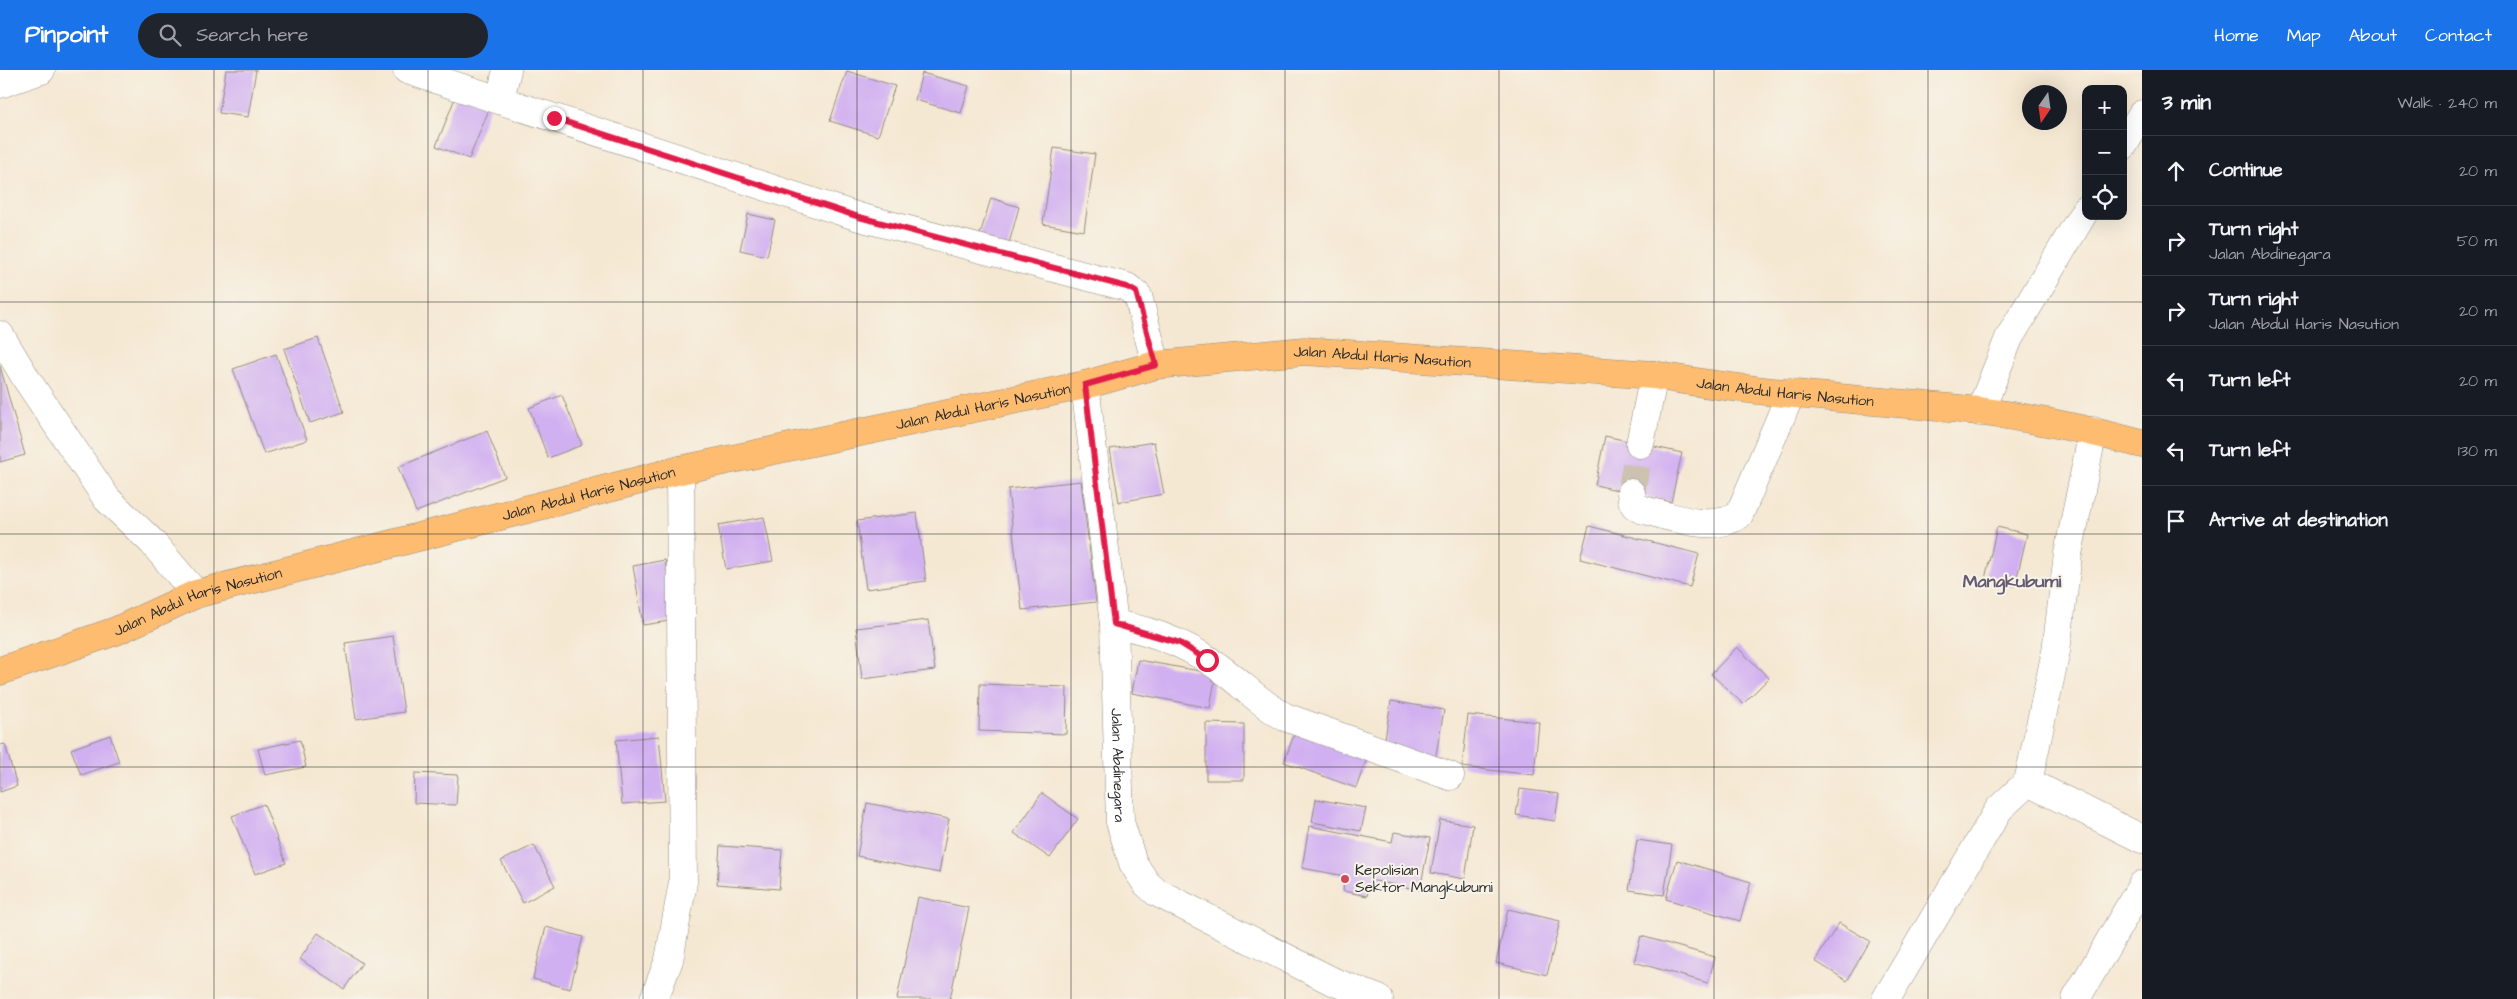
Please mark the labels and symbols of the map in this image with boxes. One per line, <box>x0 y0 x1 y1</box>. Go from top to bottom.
north arrow <box>2022 85 2067 130</box>
route end <box>543 107 566 130</box>
street label: Jalan Abdul Haris Nasution <box>1292 340 1472 373</box>
street label: Jalan Abdul Haris Nasution <box>1695 372 1875 412</box>
street label: Jalan Abdul Haris Nasution <box>894 378 1073 435</box>
street label: Jalan Abdul Haris Nasution <box>500 461 678 526</box>
street label: Jalan Abdul Haris Nasution <box>110 562 285 641</box>
district label: Mangkubumi <box>1963 569 2062 595</box>
route start <box>1196 649 1219 672</box>
street label: Jalan Abdinegara <box>1106 708 1131 823</box>
place label: Kepolisian Sektor Mangkubumi <box>1355 860 1494 899</box>
marker: Kepolisian Sektor Mangkubumi <box>1339 873 1351 885</box>

